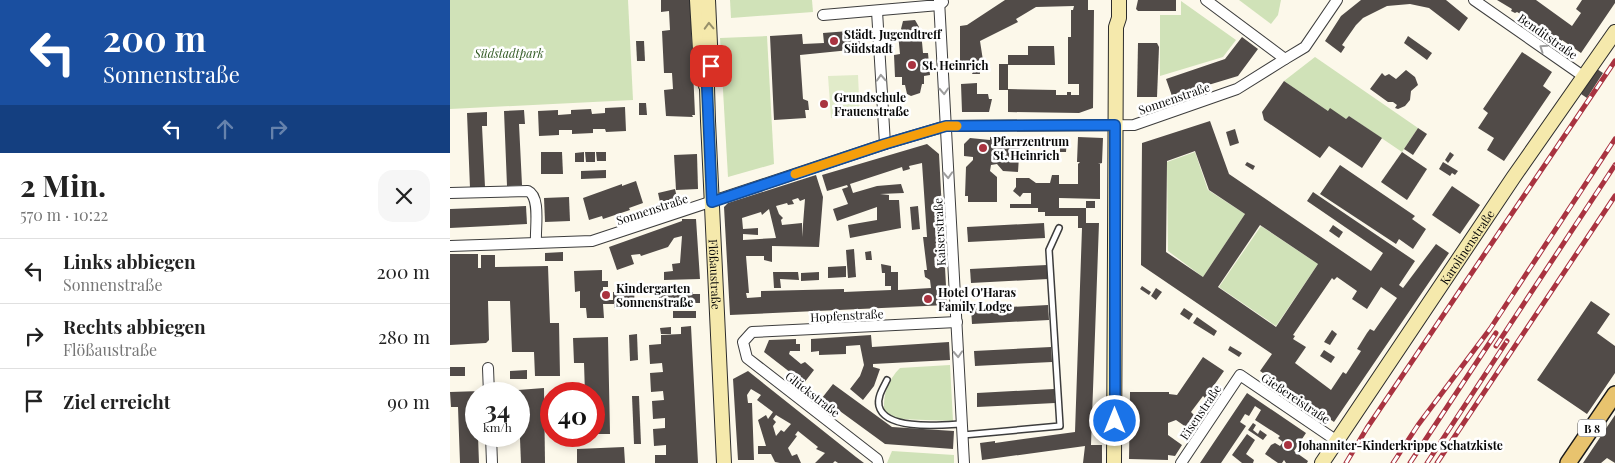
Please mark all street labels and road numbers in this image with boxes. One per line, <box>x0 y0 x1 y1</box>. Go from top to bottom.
street label: Benditstraße <box>1515 10 1581 62</box>
street label: Sonnenstraße <box>1136 78 1212 118</box>
street label: Sonnenstraße <box>614 190 690 228</box>
street label: Kaiserstraße <box>929 198 949 266</box>
street label: Karolinenstraße <box>1436 206 1498 288</box>
street label: Flößaustraße <box>706 239 725 310</box>
street label: Hopfenstraße <box>810 305 884 325</box>
street label: Glückstraße <box>782 368 844 420</box>
street label: Gießereistraße <box>1258 369 1334 427</box>
street label: Eisenstraße <box>1176 381 1224 443</box>
road number: B 8 <box>1578 419 1606 436</box>

